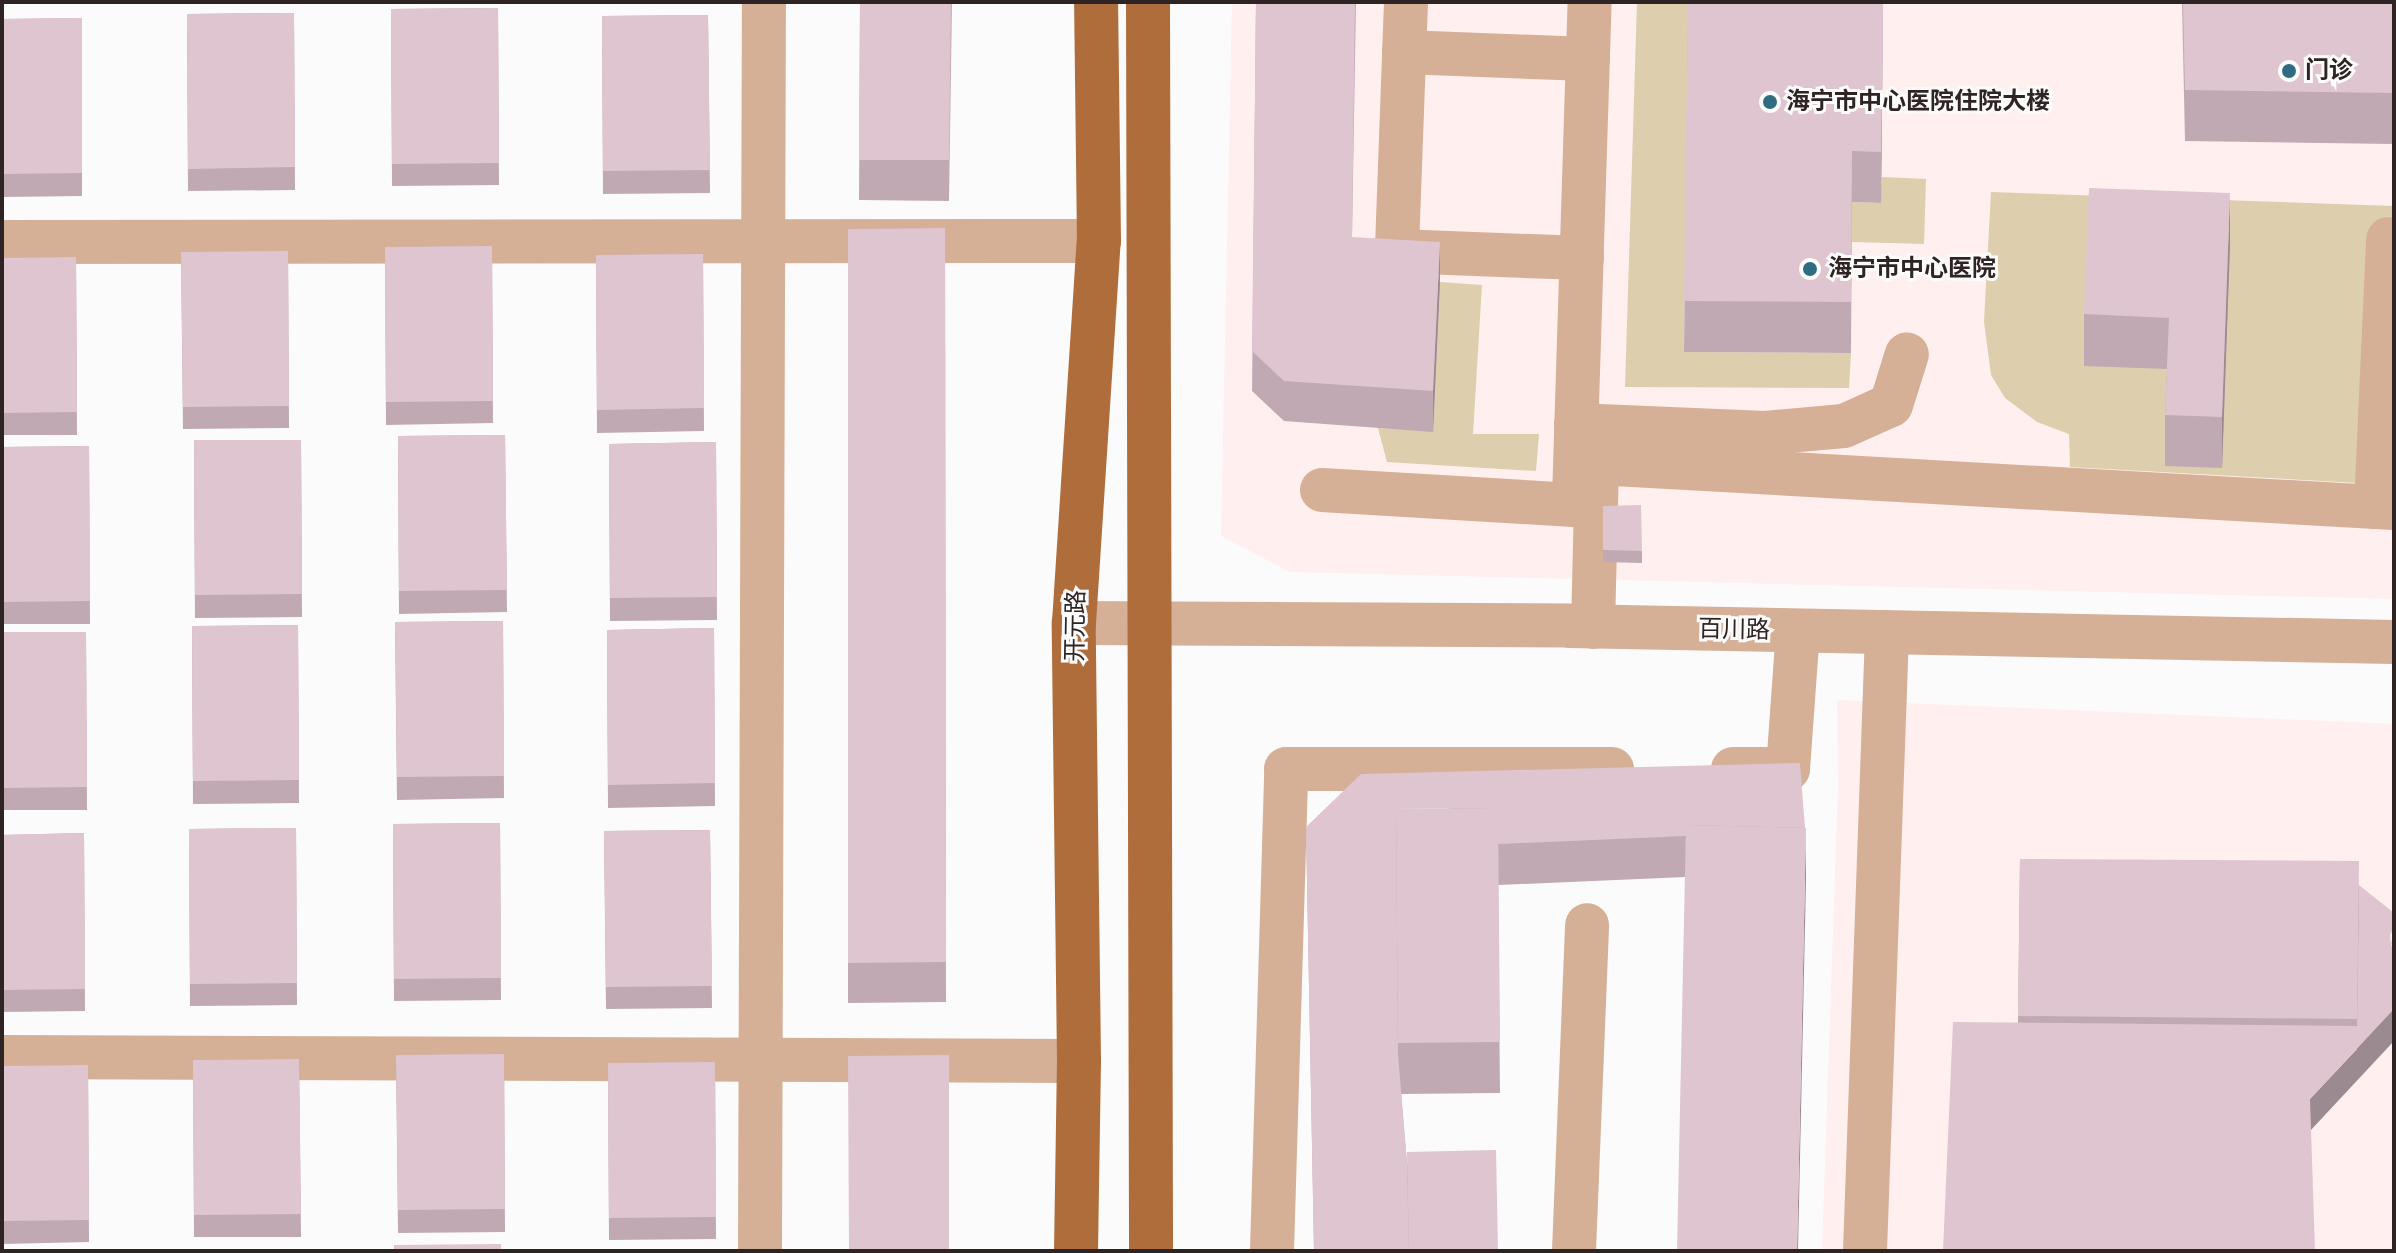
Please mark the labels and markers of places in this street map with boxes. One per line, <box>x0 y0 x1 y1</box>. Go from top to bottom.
place label: 门诊 <box>2305 57 2353 85</box>
marker: 门诊 <box>2280 62 2298 80</box>
place label: 海宁市中心医院住院大楼 <box>1786 88 2050 116</box>
marker: 海宁市中心医院住院大楼 <box>1761 93 1779 111</box>
place label: 海宁市中心医院 <box>1828 255 1996 283</box>
marker: 海宁市中心医院 <box>1799 258 1821 280</box>

